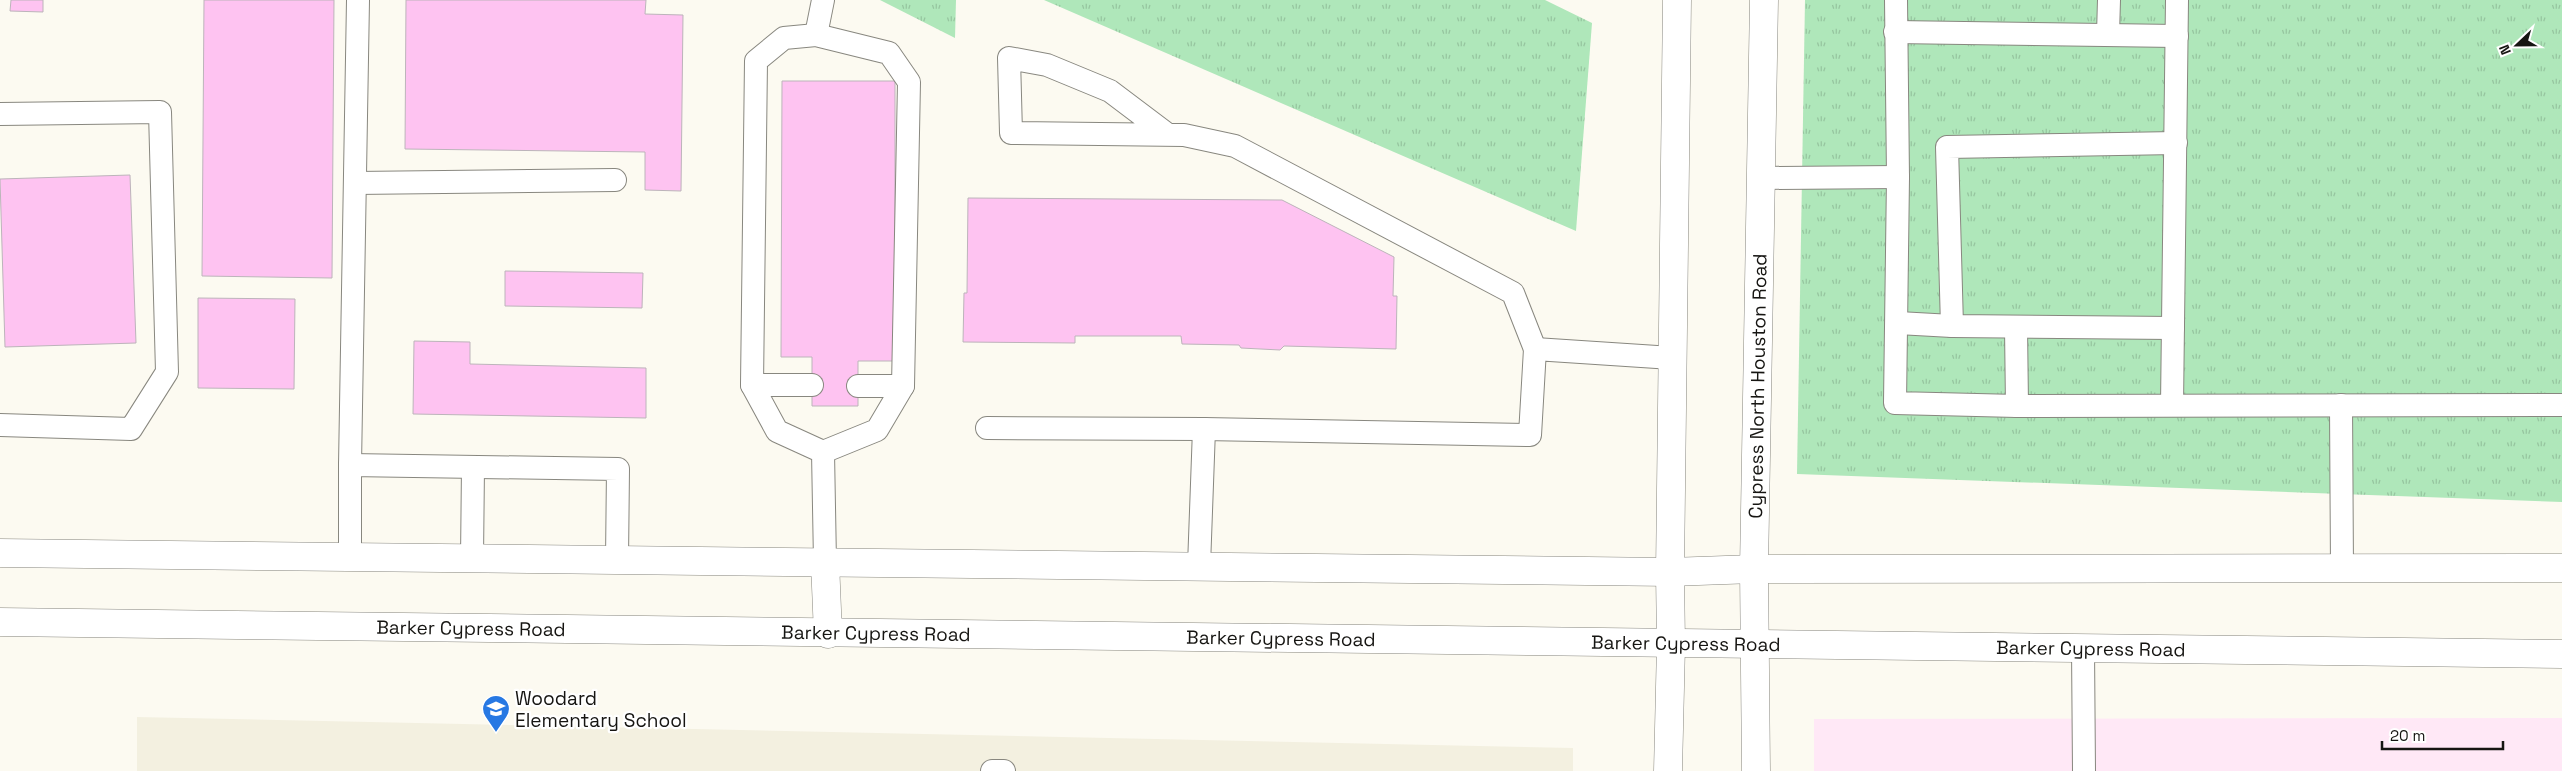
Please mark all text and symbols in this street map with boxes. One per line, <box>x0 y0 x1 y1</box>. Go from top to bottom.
north arrow <box>2492 20 2542 70</box>
text: N <box>2495 42 2515 58</box>
street label: Cypress North Houston Road <box>1743 253 1773 519</box>
street label: Barker Cypress Road <box>376 615 566 642</box>
street label: Barker Cypress Road <box>781 620 971 647</box>
street label: Barker Cypress Road <box>1186 625 1376 652</box>
street label: Barker Cypress Road <box>1591 630 1781 657</box>
street label: Barker Cypress Road <box>1996 635 2186 662</box>
place label: Woodard Elementary School <box>515 686 687 733</box>
school or university icon: Woodard Elementary School <box>481 694 511 733</box>
scale bar <box>2382 718 2503 750</box>
text: 20 m <box>2390 726 2425 745</box>

